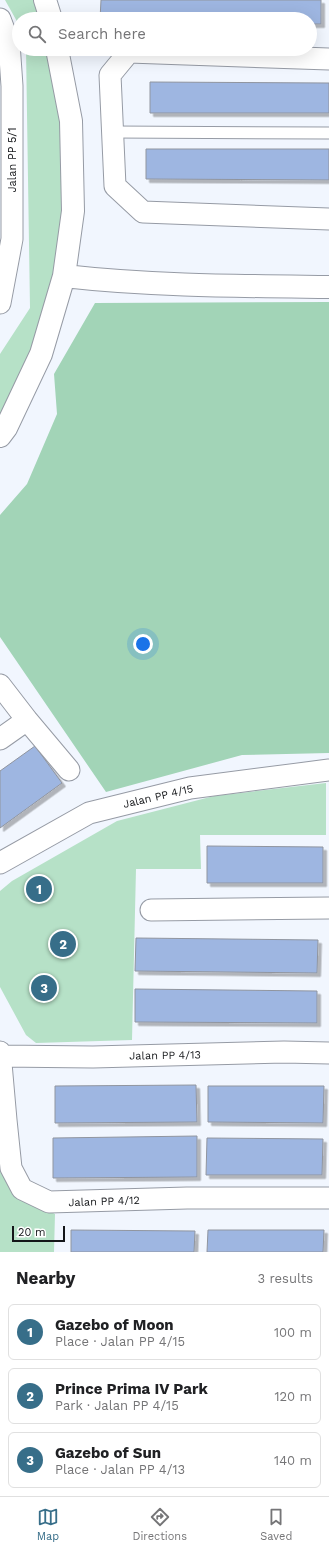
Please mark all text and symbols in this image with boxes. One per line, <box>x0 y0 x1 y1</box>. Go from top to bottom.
search box <box>12 12 317 56</box>
icon: search <box>26 23 48 45</box>
text: Search here <box>58 25 146 43</box>
street label: Jalan PP 5/1 <box>6 128 19 192</box>
your location <box>133 634 153 654</box>
street label: Jalan PP 4/15 <box>122 782 194 811</box>
pin: 1 <box>26 874 52 904</box>
pin: 2 <box>50 929 76 959</box>
pin: 3 <box>31 973 57 1003</box>
street label: Jalan PP 4/13 <box>129 1048 201 1063</box>
street label: Jalan PP 4/12 <box>68 1194 140 1209</box>
scale bar <box>12 1224 65 1243</box>
text: 20 m <box>18 1226 46 1239</box>
text: Nearby <box>16 1268 75 1288</box>
text: 3 results <box>258 1271 313 1286</box>
text: Gazebo of Moon <box>55 1316 174 1334</box>
text: 1 <box>27 1325 33 1340</box>
text: 100 m <box>274 1325 312 1340</box>
text: Place · Jalan PP 4/15 <box>55 1334 185 1349</box>
text: Prince Prima IV Park <box>55 1380 208 1398</box>
text: 2 <box>26 1389 34 1404</box>
text: 120 m <box>274 1389 312 1404</box>
text: Park · Jalan PP 4/15 <box>55 1398 179 1413</box>
text: Gazebo of Sun <box>55 1444 161 1462</box>
text: 3 <box>26 1453 34 1468</box>
text: 140 m <box>274 1453 312 1468</box>
text: Place · Jalan PP 4/13 <box>55 1462 185 1477</box>
tab: Map <box>37 1506 59 1543</box>
tab: Directions <box>133 1506 187 1543</box>
tab: Saved <box>260 1506 292 1543</box>

